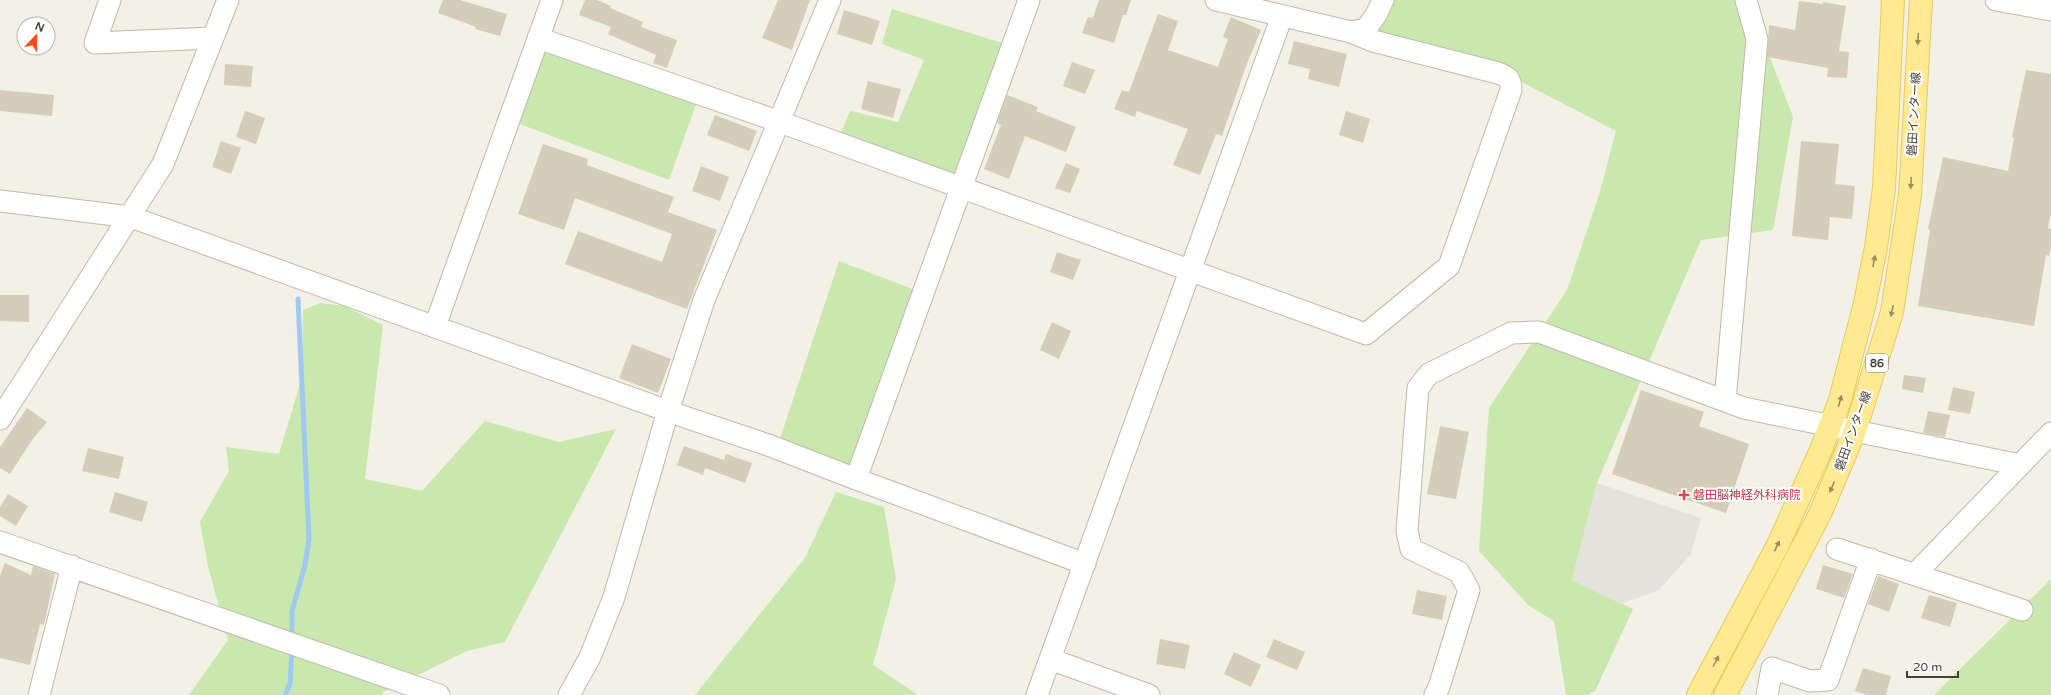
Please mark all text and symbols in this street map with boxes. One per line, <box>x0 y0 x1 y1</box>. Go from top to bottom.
north arrow <box>16 16 56 56</box>
text: N <box>33 20 46 35</box>
one-way arrow <box>1915 33 1922 45</box>
street label: 磐田インター線 <box>1905 72 1923 156</box>
one-way arrow <box>1907 177 1914 189</box>
one-way arrow <box>1871 255 1877 267</box>
one-way arrow <box>1888 305 1894 317</box>
road number: 86 <box>1866 354 1888 372</box>
street label: 磐田インター線 <box>1832 389 1874 473</box>
one-way arrow <box>1837 394 1843 406</box>
one-way arrow <box>1829 482 1835 493</box>
place label: 磐田脳神経外科病院 <box>1693 488 1801 502</box>
marker: 磐田脳神経外科病院 <box>1678 489 1690 501</box>
one-way arrow <box>1774 540 1780 551</box>
scale bar <box>1907 653 1958 679</box>
one-way arrow <box>1713 655 1720 666</box>
text: 20 m <box>1913 660 1942 674</box>

